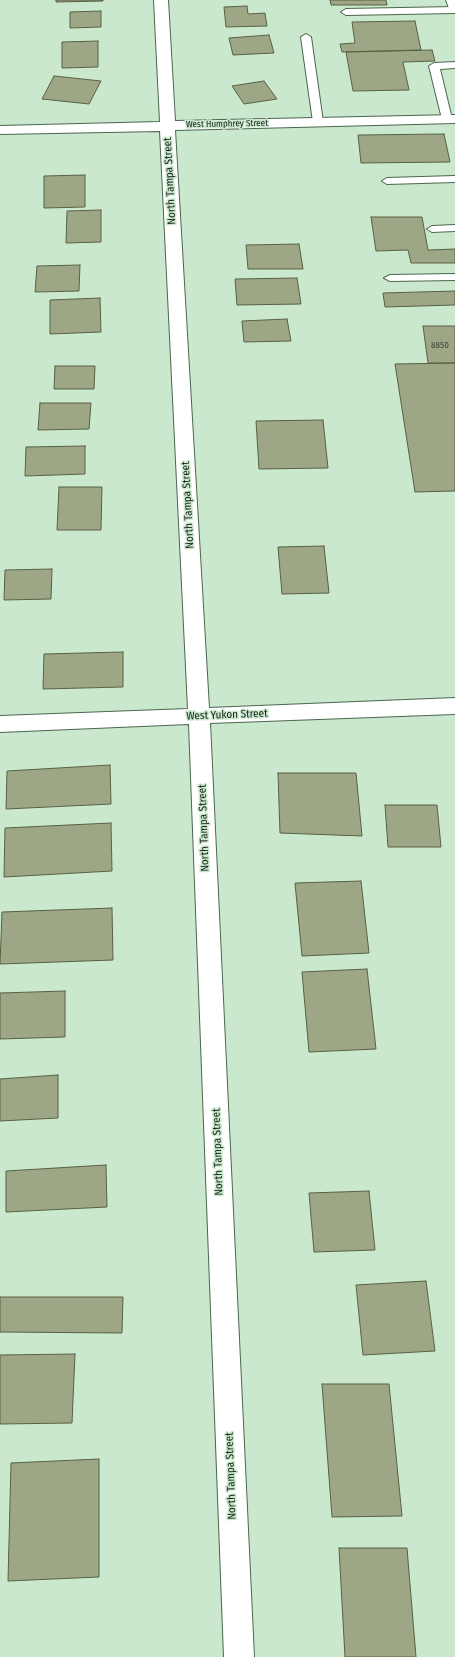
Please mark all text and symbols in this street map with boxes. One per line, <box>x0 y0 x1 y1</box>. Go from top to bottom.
street label: West Humphrey Street <box>186 118 268 130</box>
street label: North Tampa Street <box>161 137 179 225</box>
house number: 8850 <box>431 340 449 350</box>
street label: North Tampa Street <box>179 461 197 549</box>
street label: West Yukon Street <box>186 707 268 723</box>
street label: North Tampa Street <box>196 784 212 872</box>
street label: North Tampa Street <box>210 1108 226 1196</box>
street label: North Tampa Street <box>223 1432 239 1520</box>

